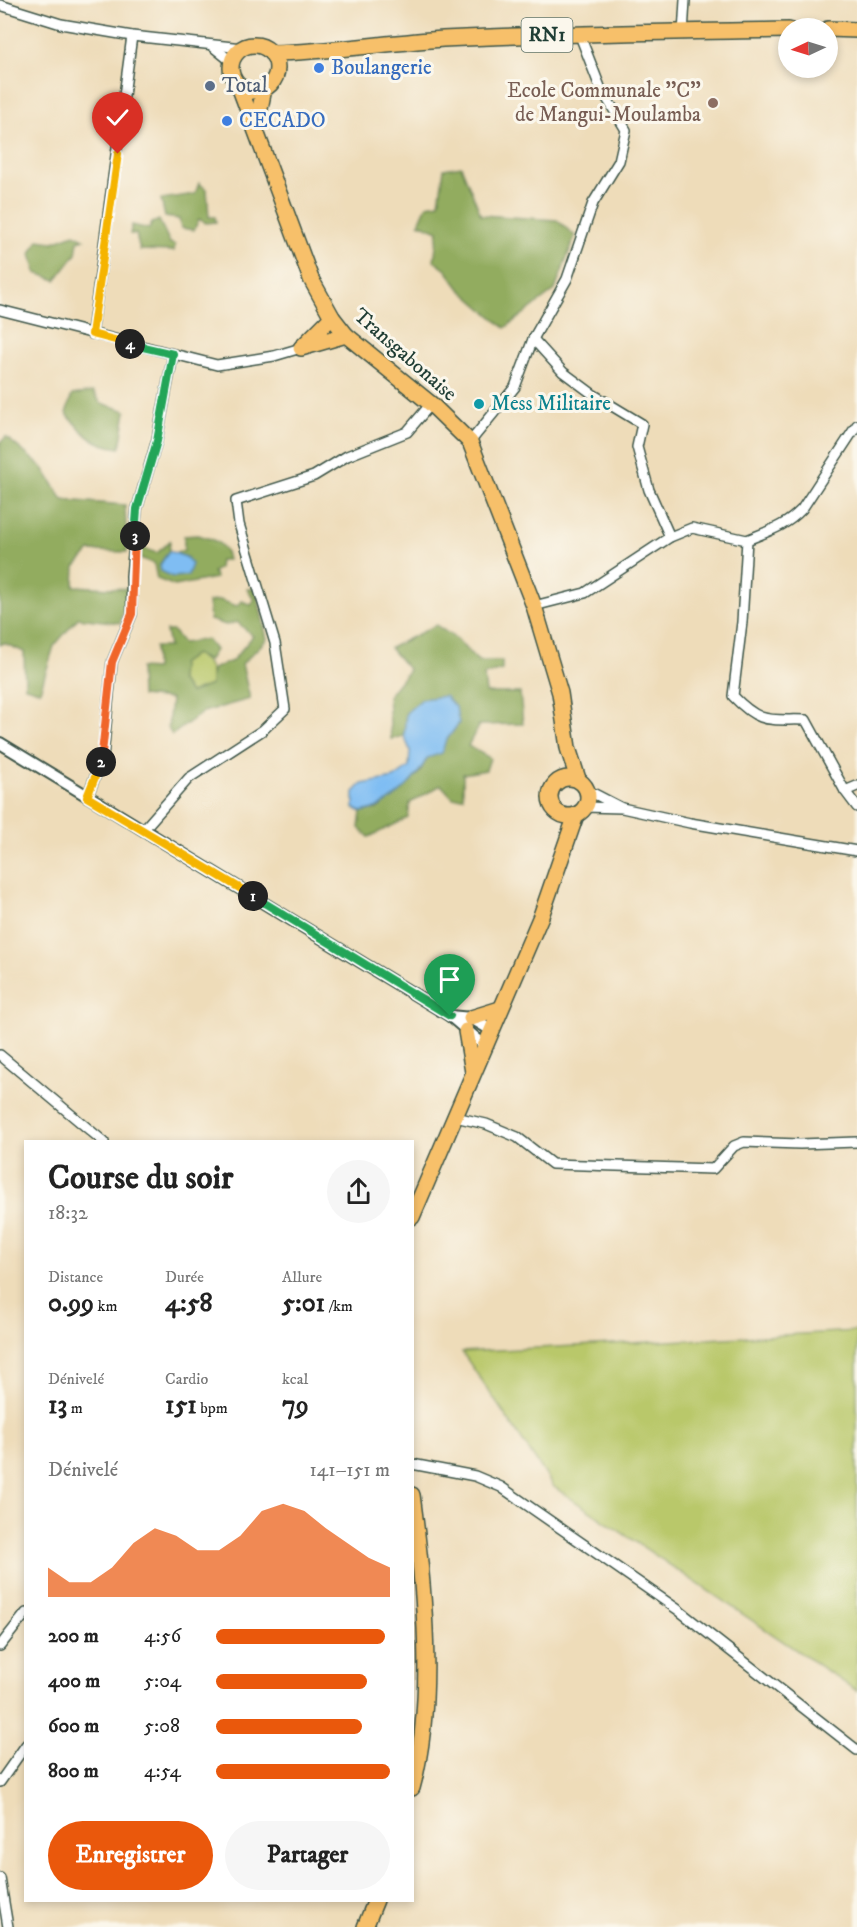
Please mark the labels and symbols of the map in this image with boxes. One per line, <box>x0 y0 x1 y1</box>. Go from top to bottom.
road number: RN1 <box>522 18 572 52</box>
north arrow <box>778 18 838 78</box>
place label: Boulangerie <box>331 55 432 81</box>
marker: Boulangerie <box>312 61 326 75</box>
place label: Total <box>222 73 269 99</box>
place label: Ecole Communale ''C'' de Mangui-Moulamba <box>507 78 701 128</box>
marker: Total <box>203 79 217 93</box>
pin <box>92 92 143 154</box>
marker: Ecole Communale ''C'' de Mangui-Moulamba <box>706 96 720 110</box>
place label: CECADO <box>239 108 326 134</box>
marker: CECADO <box>220 114 234 128</box>
street label: Transgabonaise <box>348 303 462 407</box>
pin: 4 <box>115 329 145 359</box>
place label: Mess Militaire <box>491 391 611 417</box>
marker: Mess Militaire <box>472 397 486 411</box>
pin: 3 <box>120 521 150 551</box>
pin: 2 <box>86 747 116 777</box>
pin: 1 <box>238 881 268 911</box>
pin <box>424 954 475 1016</box>

